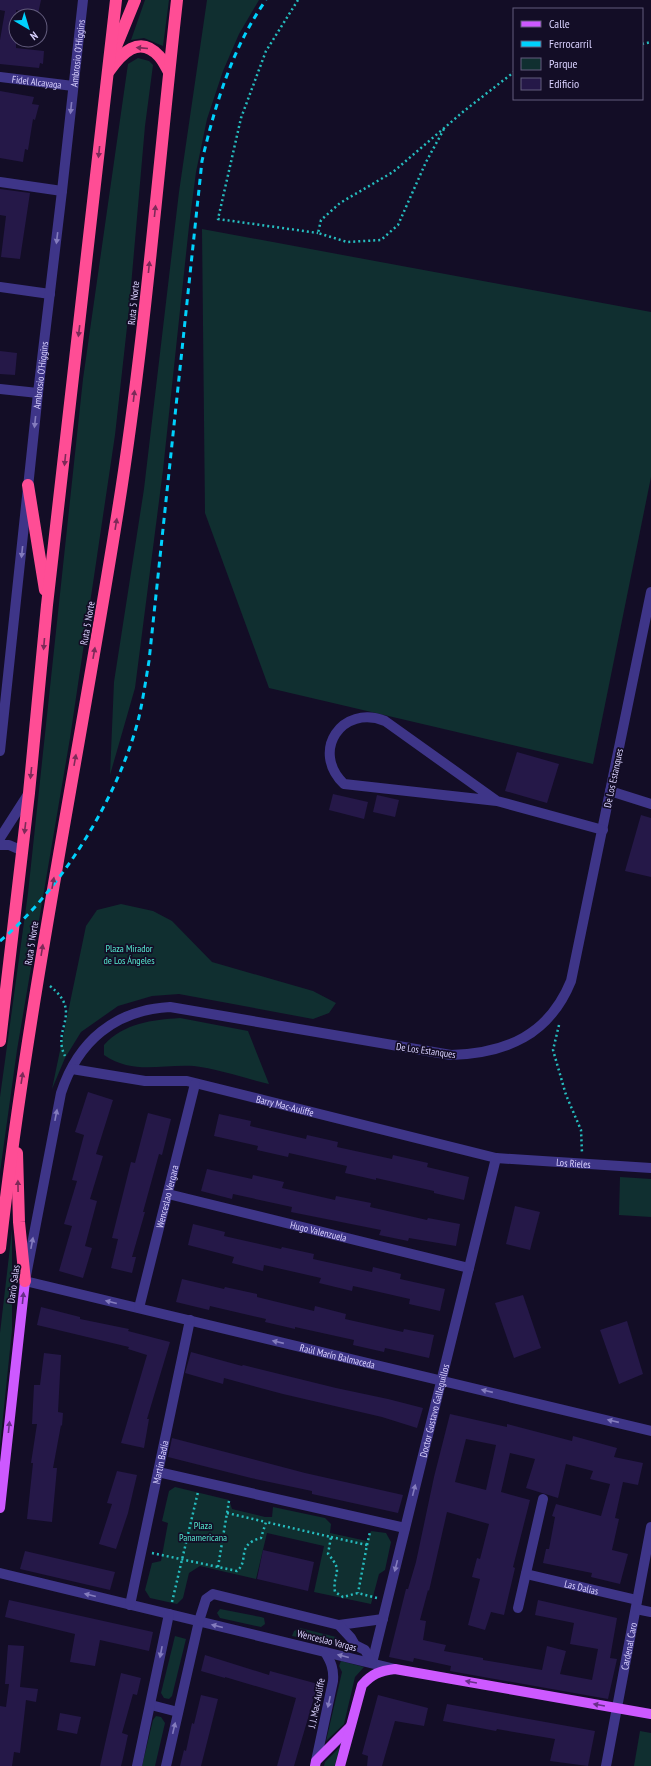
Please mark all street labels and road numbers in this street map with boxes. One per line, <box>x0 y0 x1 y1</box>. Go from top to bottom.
street label: Ambrosio O'Higgins <box>67 18 88 88</box>
street label: Fidel Alcayaga <box>11 73 62 92</box>
street label: Ruta 5 Norte <box>125 280 142 326</box>
street label: Ambrosio O'Higgins <box>30 340 51 410</box>
street label: Ruta 5 Norte <box>77 600 98 646</box>
street label: De Los Estanques <box>601 747 626 809</box>
street label: Ruta 5 Norte <box>22 920 41 966</box>
street label: De Los Estanques <box>395 1040 457 1061</box>
street label: Barry Mac-Auliffe <box>255 1092 315 1119</box>
street label: Los Rieles <box>556 1156 592 1171</box>
street label: Wenceslao Vergara <box>153 1164 182 1229</box>
street label: Hugo Valenzuela <box>289 1218 348 1245</box>
street label: Darío Salas <box>4 1263 23 1304</box>
street label: Raúl Marín Balmaceda <box>298 1341 376 1372</box>
street label: Doctor Gustavo Galleguillos <box>417 1362 452 1459</box>
street label: Martín Badía <box>150 1439 171 1485</box>
street label: Las Dalias <box>563 1577 600 1598</box>
street label: Cardenal Caro <box>618 1621 640 1671</box>
street label: Wenceslao Vargas <box>296 1627 359 1654</box>
street label: J. J. Mac-Auliffe <box>305 1677 328 1730</box>

